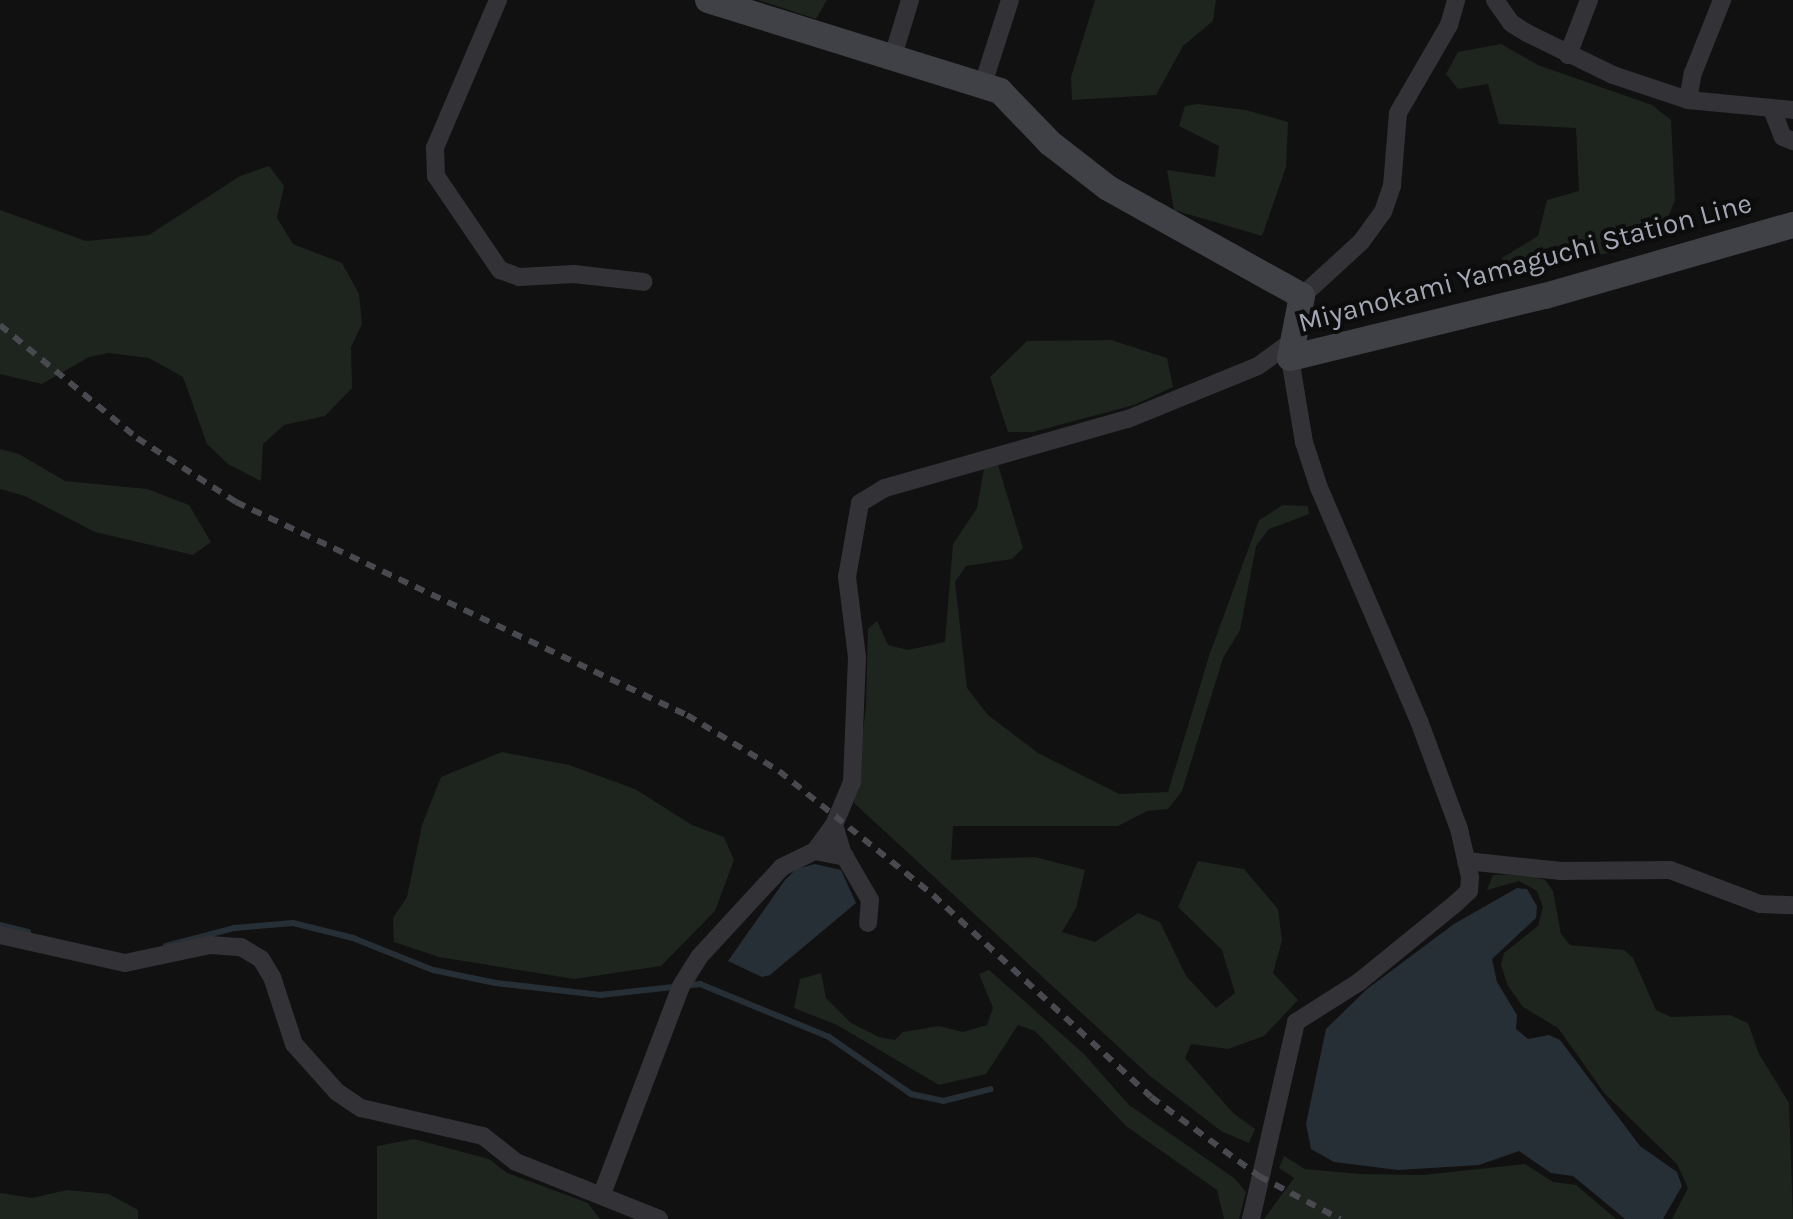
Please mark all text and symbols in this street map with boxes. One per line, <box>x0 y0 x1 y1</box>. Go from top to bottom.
street label: Miyanokami Yamaguchi Station Line <box>1295 186 1755 340</box>

